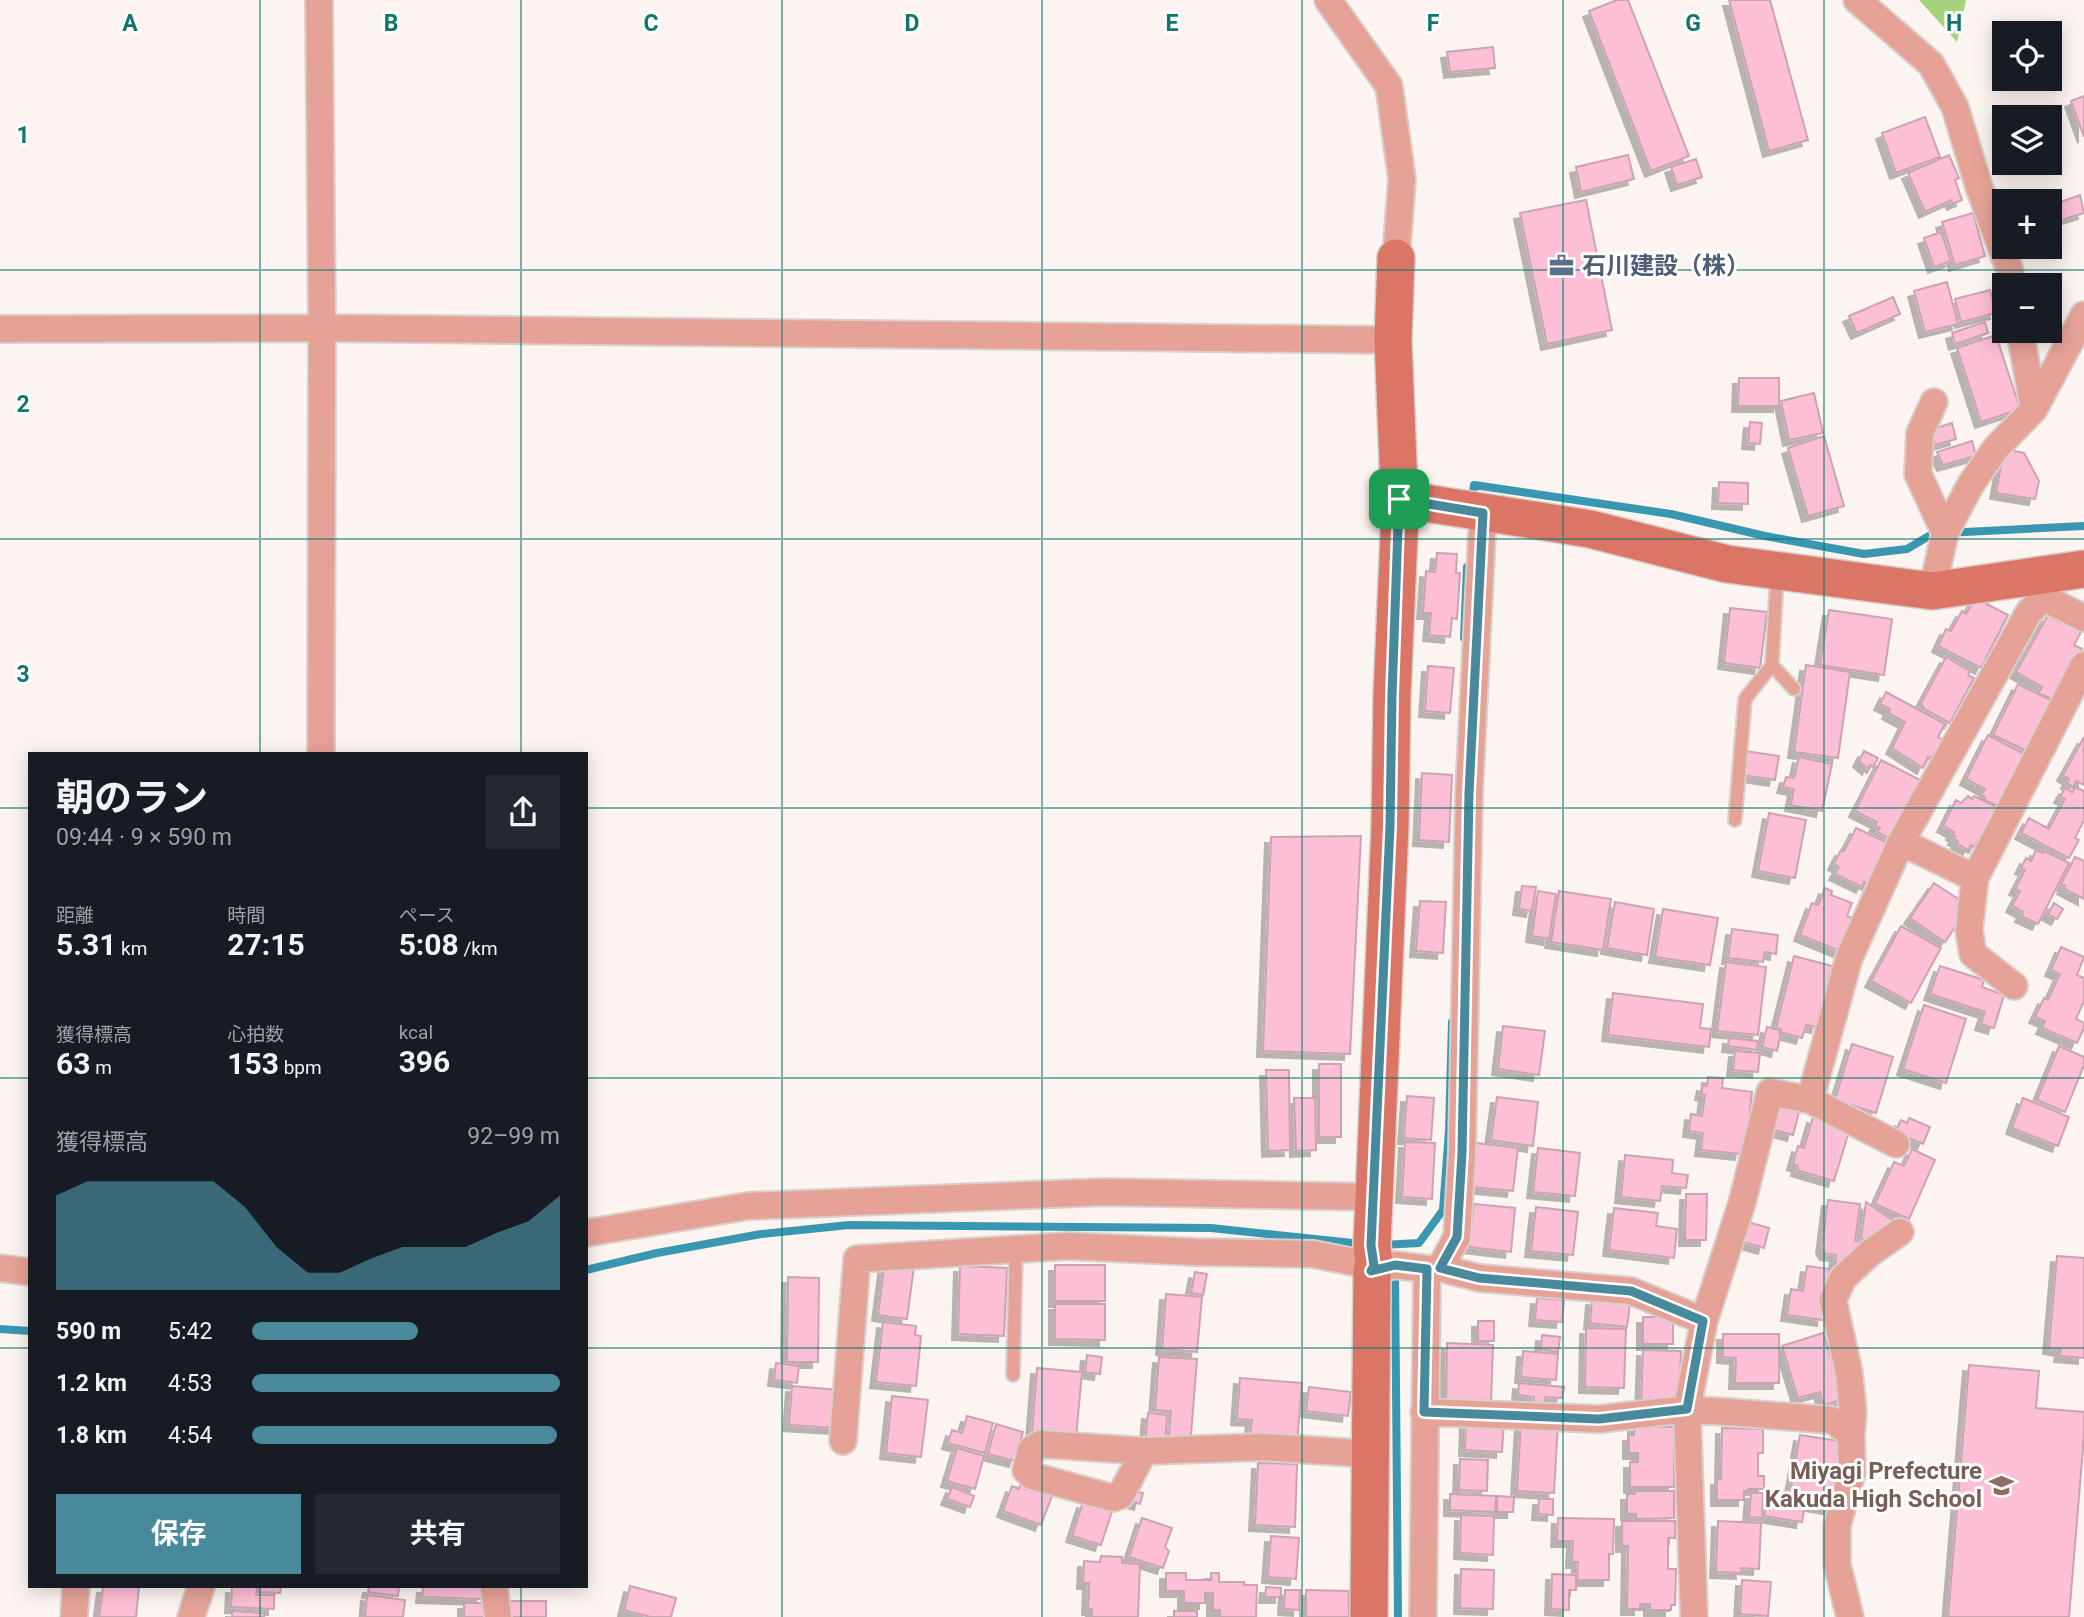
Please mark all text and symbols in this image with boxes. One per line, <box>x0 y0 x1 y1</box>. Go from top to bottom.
text: A <box>122 10 138 37</box>
text: B <box>384 10 398 37</box>
text: C <box>643 10 659 37</box>
text: D <box>905 10 919 37</box>
text: E <box>1166 10 1179 37</box>
text: F <box>1427 10 1440 37</box>
text: G <box>1685 10 1701 37</box>
text: H <box>1946 10 1962 37</box>
map controls <box>1992 21 2062 343</box>
button: locate <box>1992 21 2062 91</box>
button: layers <box>1992 105 2062 175</box>
text: 1 <box>16 122 30 149</box>
button: + <box>1992 189 2062 259</box>
office icon: 石川建設（株） <box>1548 252 1576 280</box>
place label: 石川建設（株） <box>1582 252 1750 280</box>
button: − <box>1992 273 2062 343</box>
text: 2 <box>16 391 30 418</box>
pin <box>1369 469 1429 529</box>
icon: arrive <box>1380 480 1418 518</box>
text: 3 <box>16 661 30 688</box>
button: share <box>486 775 560 849</box>
text: 朝のラン <box>56 776 208 820</box>
text: 09:44 · 9 × 590 m <box>56 824 232 851</box>
text: 距離 <box>56 904 94 927</box>
text: 時間 <box>227 904 265 927</box>
text: ペース <box>399 904 455 927</box>
text: 5.31 <box>56 927 116 962</box>
text: 27:15 <box>227 927 305 962</box>
text: 5:08 <box>399 927 459 962</box>
text: km <box>116 937 147 960</box>
text: /km <box>459 937 498 960</box>
text: kcal <box>399 1021 433 1044</box>
text: 獲得標高 <box>56 1023 132 1046</box>
text: 心拍数 <box>227 1023 284 1046</box>
text: 396 <box>399 1044 450 1079</box>
text: 63 <box>56 1046 90 1081</box>
text: 153 <box>227 1046 279 1081</box>
text: m <box>90 1056 112 1079</box>
text: bpm <box>279 1056 322 1079</box>
text: 92–99 m <box>467 1123 560 1150</box>
text: 獲得標高 <box>56 1129 148 1156</box>
text: 590 m <box>56 1318 121 1345</box>
text: 5:42 <box>168 1318 212 1345</box>
text: 1.2 km <box>56 1370 127 1397</box>
text: 4:53 <box>168 1370 212 1397</box>
text: 1.8 km <box>56 1422 127 1449</box>
text: 4:54 <box>168 1422 212 1449</box>
place label: Miyagi Prefecture Kakuda High School <box>1765 1457 1982 1513</box>
school or university icon: Miyagi Prefecture Kakuda High School <box>1988 1471 2016 1499</box>
button: 保存 <box>56 1494 301 1574</box>
button: 共有 <box>315 1494 560 1574</box>

